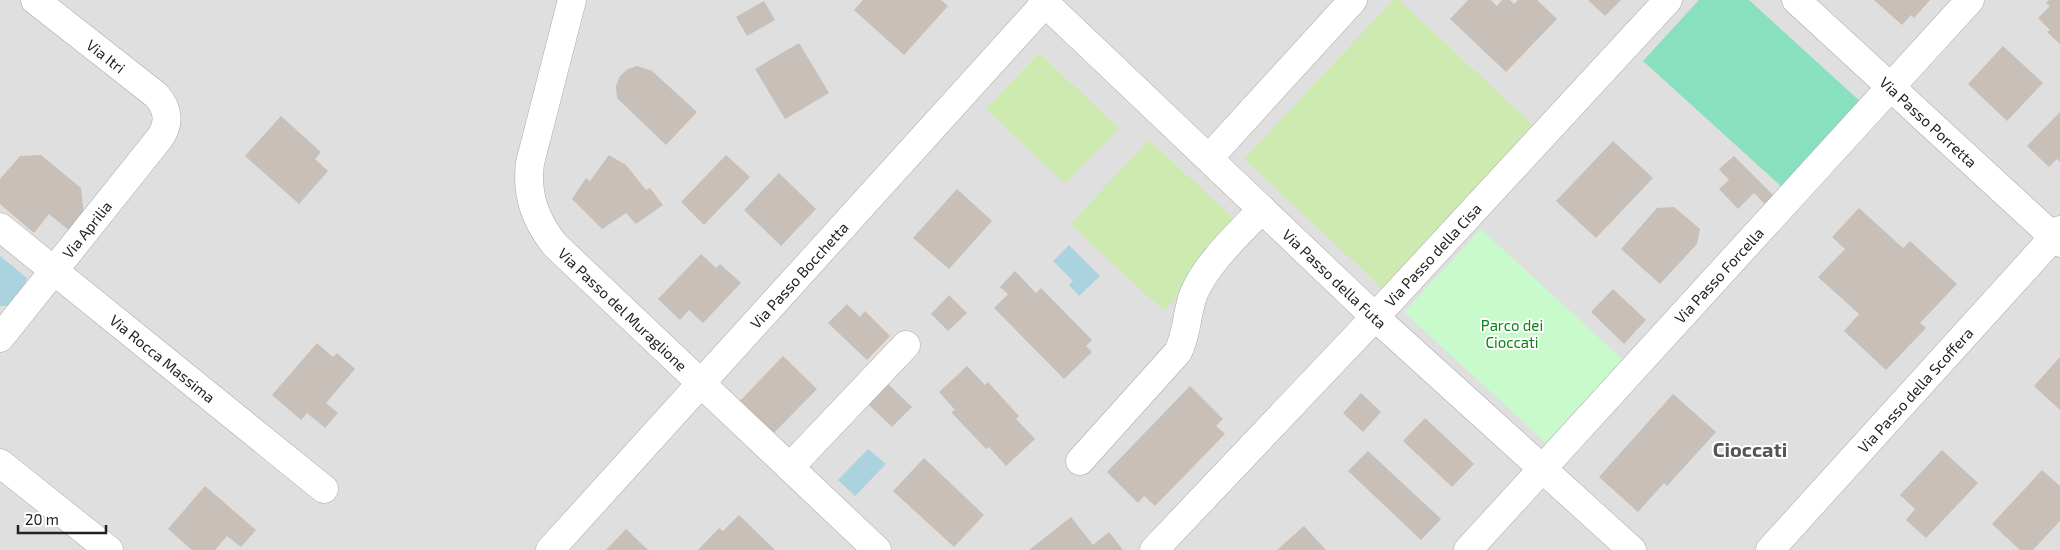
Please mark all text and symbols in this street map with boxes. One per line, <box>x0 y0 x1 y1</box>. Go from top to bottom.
street label: Via Itri <box>83 35 129 77</box>
street label: Via Passo Porretta <box>1876 73 1981 171</box>
street label: Via Aprilia <box>58 197 115 262</box>
street label: Via Passo della Cisa <box>1380 199 1485 310</box>
street label: Via Passo Bocchetta <box>746 218 852 332</box>
street label: Via Passo Forcella <box>1671 224 1767 327</box>
street label: Via Passo della Futa <box>1279 225 1390 332</box>
street label: Via Passo del Muraglione <box>555 244 691 374</box>
street label: Via Rocca Massima <box>106 310 219 406</box>
park label: Parco dei Cioccati <box>1481 316 1543 351</box>
street label: Via Passo della Scoffera <box>1854 324 1976 456</box>
district label: Cioccati <box>1713 437 1787 461</box>
scale bar <box>18 502 105 534</box>
text: 20 m <box>25 510 59 528</box>

